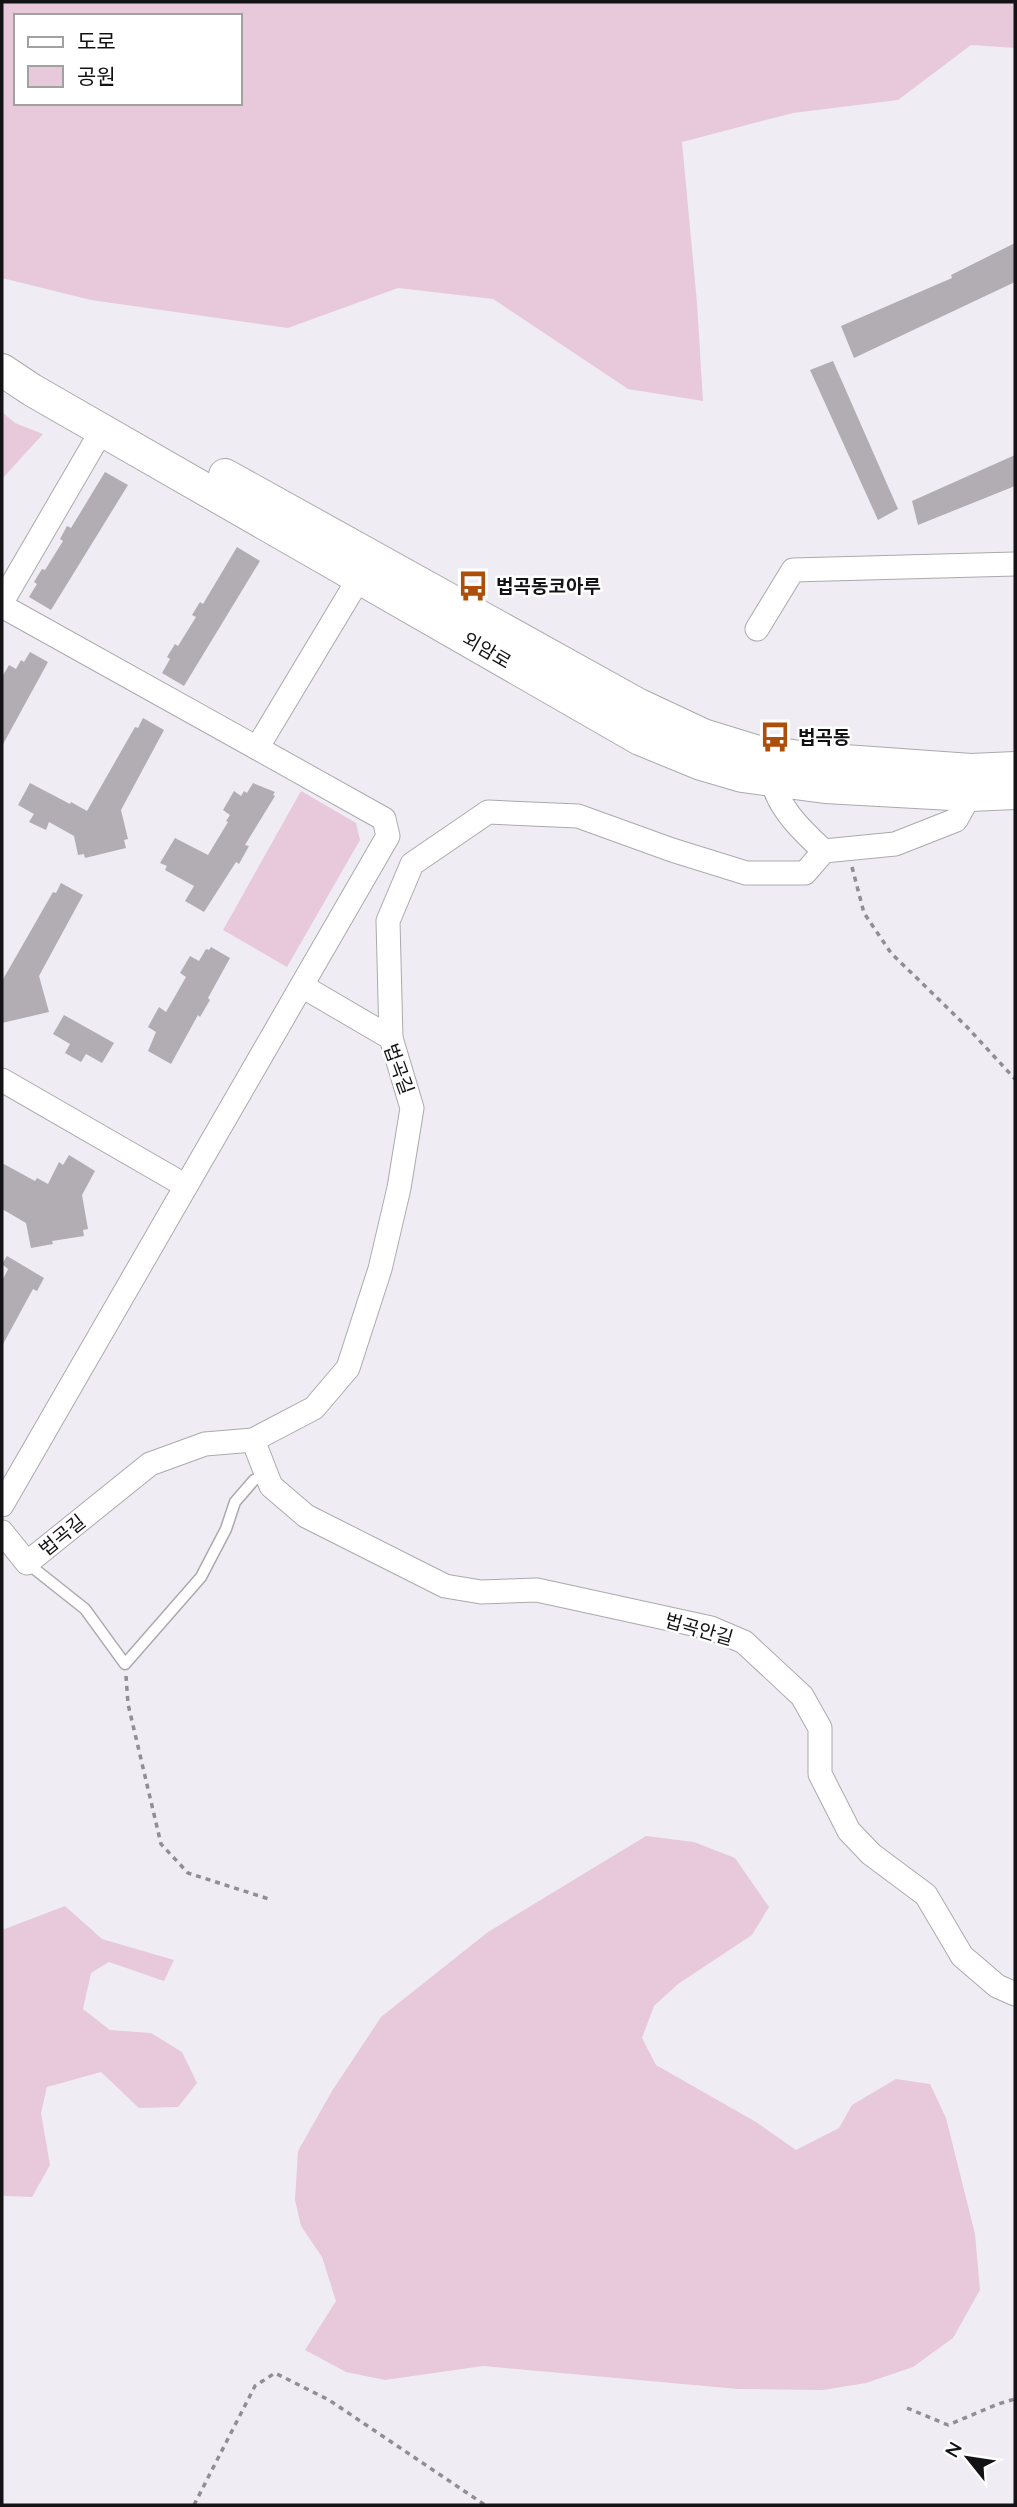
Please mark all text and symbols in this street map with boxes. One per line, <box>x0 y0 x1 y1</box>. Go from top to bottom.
legend <box>14 14 242 105</box>
text: 도로 <box>77 28 116 54</box>
text: 공원 <box>77 63 116 89</box>
bus stop icon: 법곡동코아루 <box>456 569 490 603</box>
place label: 법곡동코아루 <box>496 574 601 598</box>
street label: 외암로 <box>458 626 516 674</box>
bus stop icon: 법곡동 <box>758 720 792 754</box>
place label: 법곡동 <box>798 725 850 749</box>
street label: 법곡길 <box>379 1040 419 1098</box>
street label: 법곡길 <box>34 1509 90 1561</box>
street label: 법곡안길 <box>662 1608 736 1650</box>
north arrow <box>933 2423 1003 2493</box>
text: N <box>939 2437 967 2462</box>

